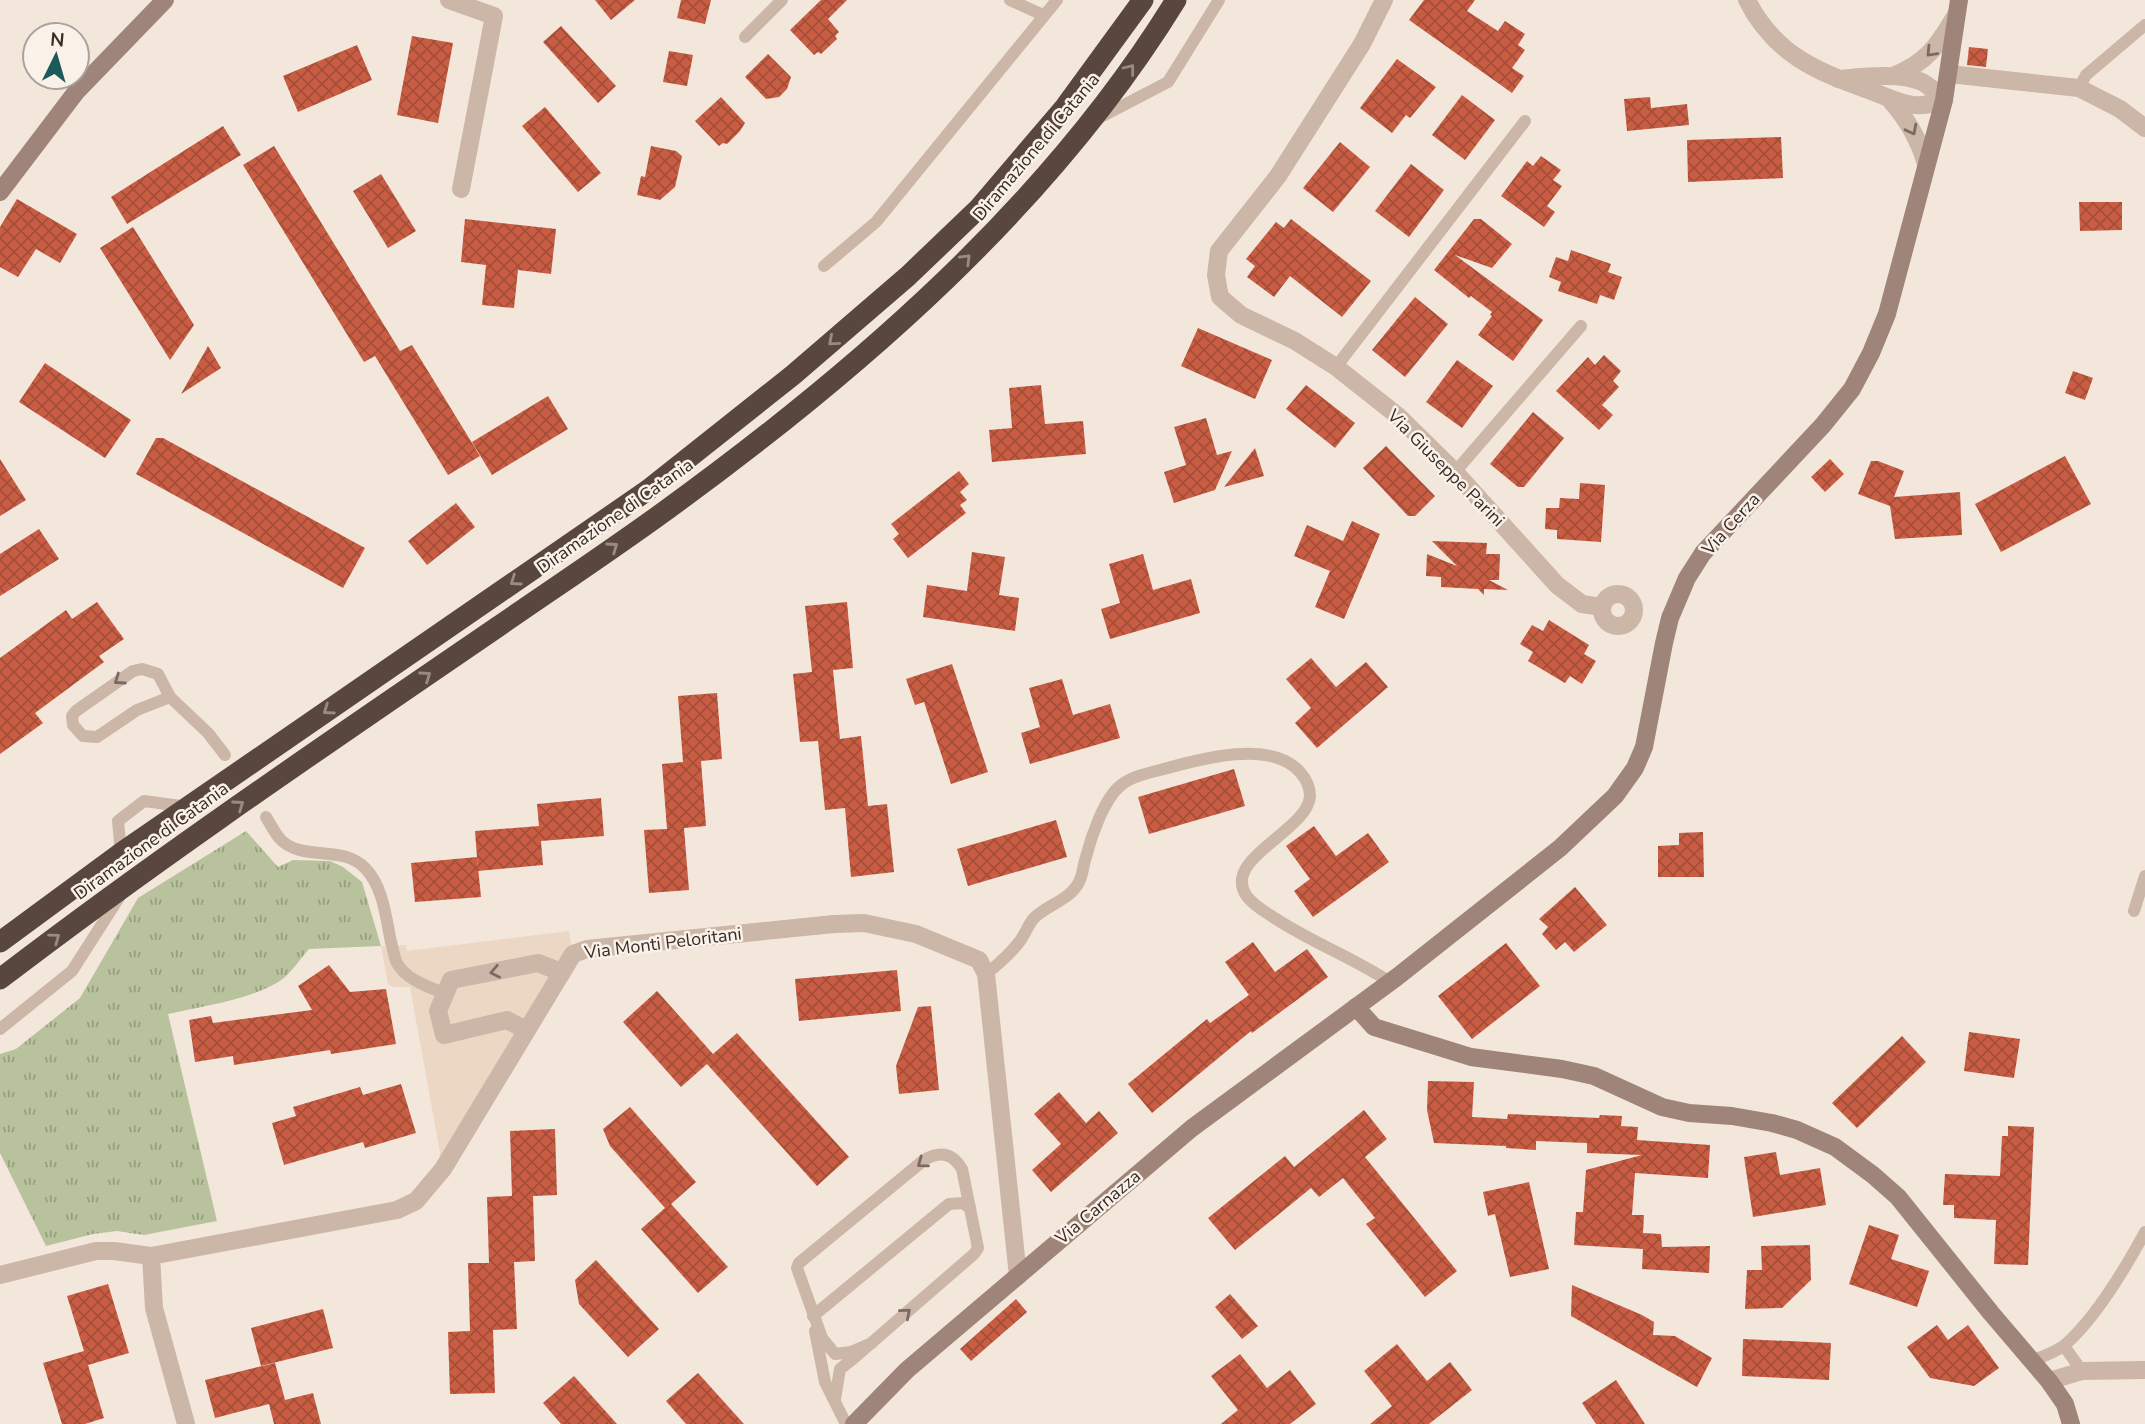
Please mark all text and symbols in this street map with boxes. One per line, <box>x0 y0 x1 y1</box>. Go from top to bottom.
north arrow <box>21 21 91 91</box>
text: N <box>49 26 66 54</box>
one-way arrow <box>1927 44 1939 57</box>
one-way arrow <box>1122 64 1135 77</box>
street label: Diramazione di Catania <box>967 68 1105 226</box>
one-way arrow <box>1904 123 1918 135</box>
one-way arrow <box>957 255 970 268</box>
one-way arrow <box>829 333 842 345</box>
street label: Via Giuseppe Parini <box>1381 403 1510 532</box>
street label: Diramazione di Catania <box>532 453 698 579</box>
street label: Via Cerza <box>1696 488 1765 561</box>
one-way arrow <box>606 542 619 555</box>
one-way arrow <box>510 573 523 585</box>
one-way arrow <box>114 672 127 684</box>
one-way arrow <box>418 672 431 684</box>
one-way arrow <box>323 702 336 714</box>
street label: Diramazione di Catania <box>69 777 233 905</box>
one-way arrow <box>231 801 244 813</box>
street label: Via Monti Peloritani <box>582 921 743 965</box>
one-way arrow <box>47 934 59 947</box>
one-way arrow <box>489 963 501 978</box>
one-way arrow <box>917 1155 929 1167</box>
street label: Via Carnazza <box>1050 1164 1146 1250</box>
one-way arrow <box>898 1309 911 1321</box>

